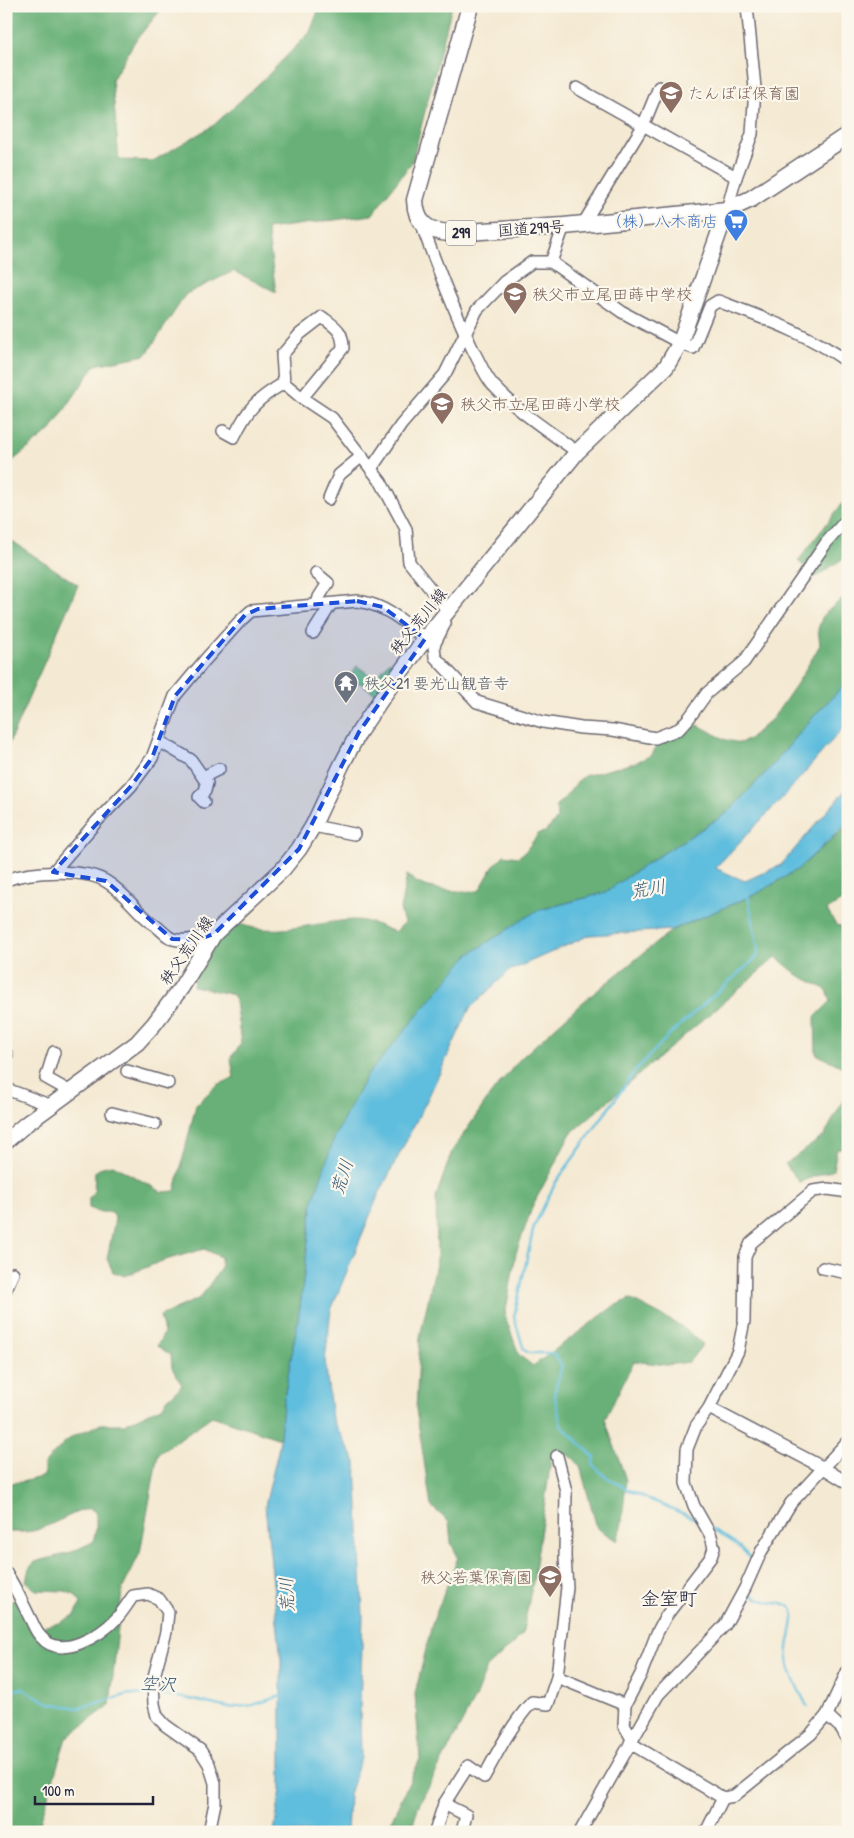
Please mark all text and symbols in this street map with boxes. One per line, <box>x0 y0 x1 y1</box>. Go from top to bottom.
school or university icon: たんぽぽ保育園 <box>658 80 684 114</box>
place label: たんぽぽ保育園 <box>688 82 800 104</box>
supermarket icon: （株）八木商店 <box>723 208 749 242</box>
place label: （株）八木商店 <box>606 210 718 232</box>
street label: 国道299号 <box>497 215 565 241</box>
road number: 299 <box>446 220 476 246</box>
school or university icon: 秩父市立尾田蒔中学校 <box>502 281 528 315</box>
place label: 秩父市立尾田蒔中学校 <box>532 283 692 305</box>
school or university icon: 秩父市立尾田蒔小学校 <box>429 391 455 425</box>
place label: 秩父市立尾田蒔小学校 <box>460 393 620 415</box>
street label: 秩父荒川線 <box>384 583 452 659</box>
temple icon: 秩父21 要光山観音寺 <box>333 670 359 704</box>
place label: 秩父21 要光山観音寺 <box>364 672 509 694</box>
water label: 荒川 <box>628 873 668 904</box>
street label: 秩父荒川線 <box>154 911 218 989</box>
water label: 荒川 <box>324 1156 359 1198</box>
school or university icon: 秩父若葉保育園 <box>537 1564 563 1598</box>
place label: 秩父若葉保育園 <box>420 1566 532 1588</box>
water label: 荒川 <box>273 1576 300 1614</box>
district label: 金室町 <box>640 1585 698 1611</box>
water label: 空沢 <box>139 1670 178 1697</box>
scale bar <box>35 1773 152 1805</box>
text: 100 m <box>42 1780 75 1801</box>

